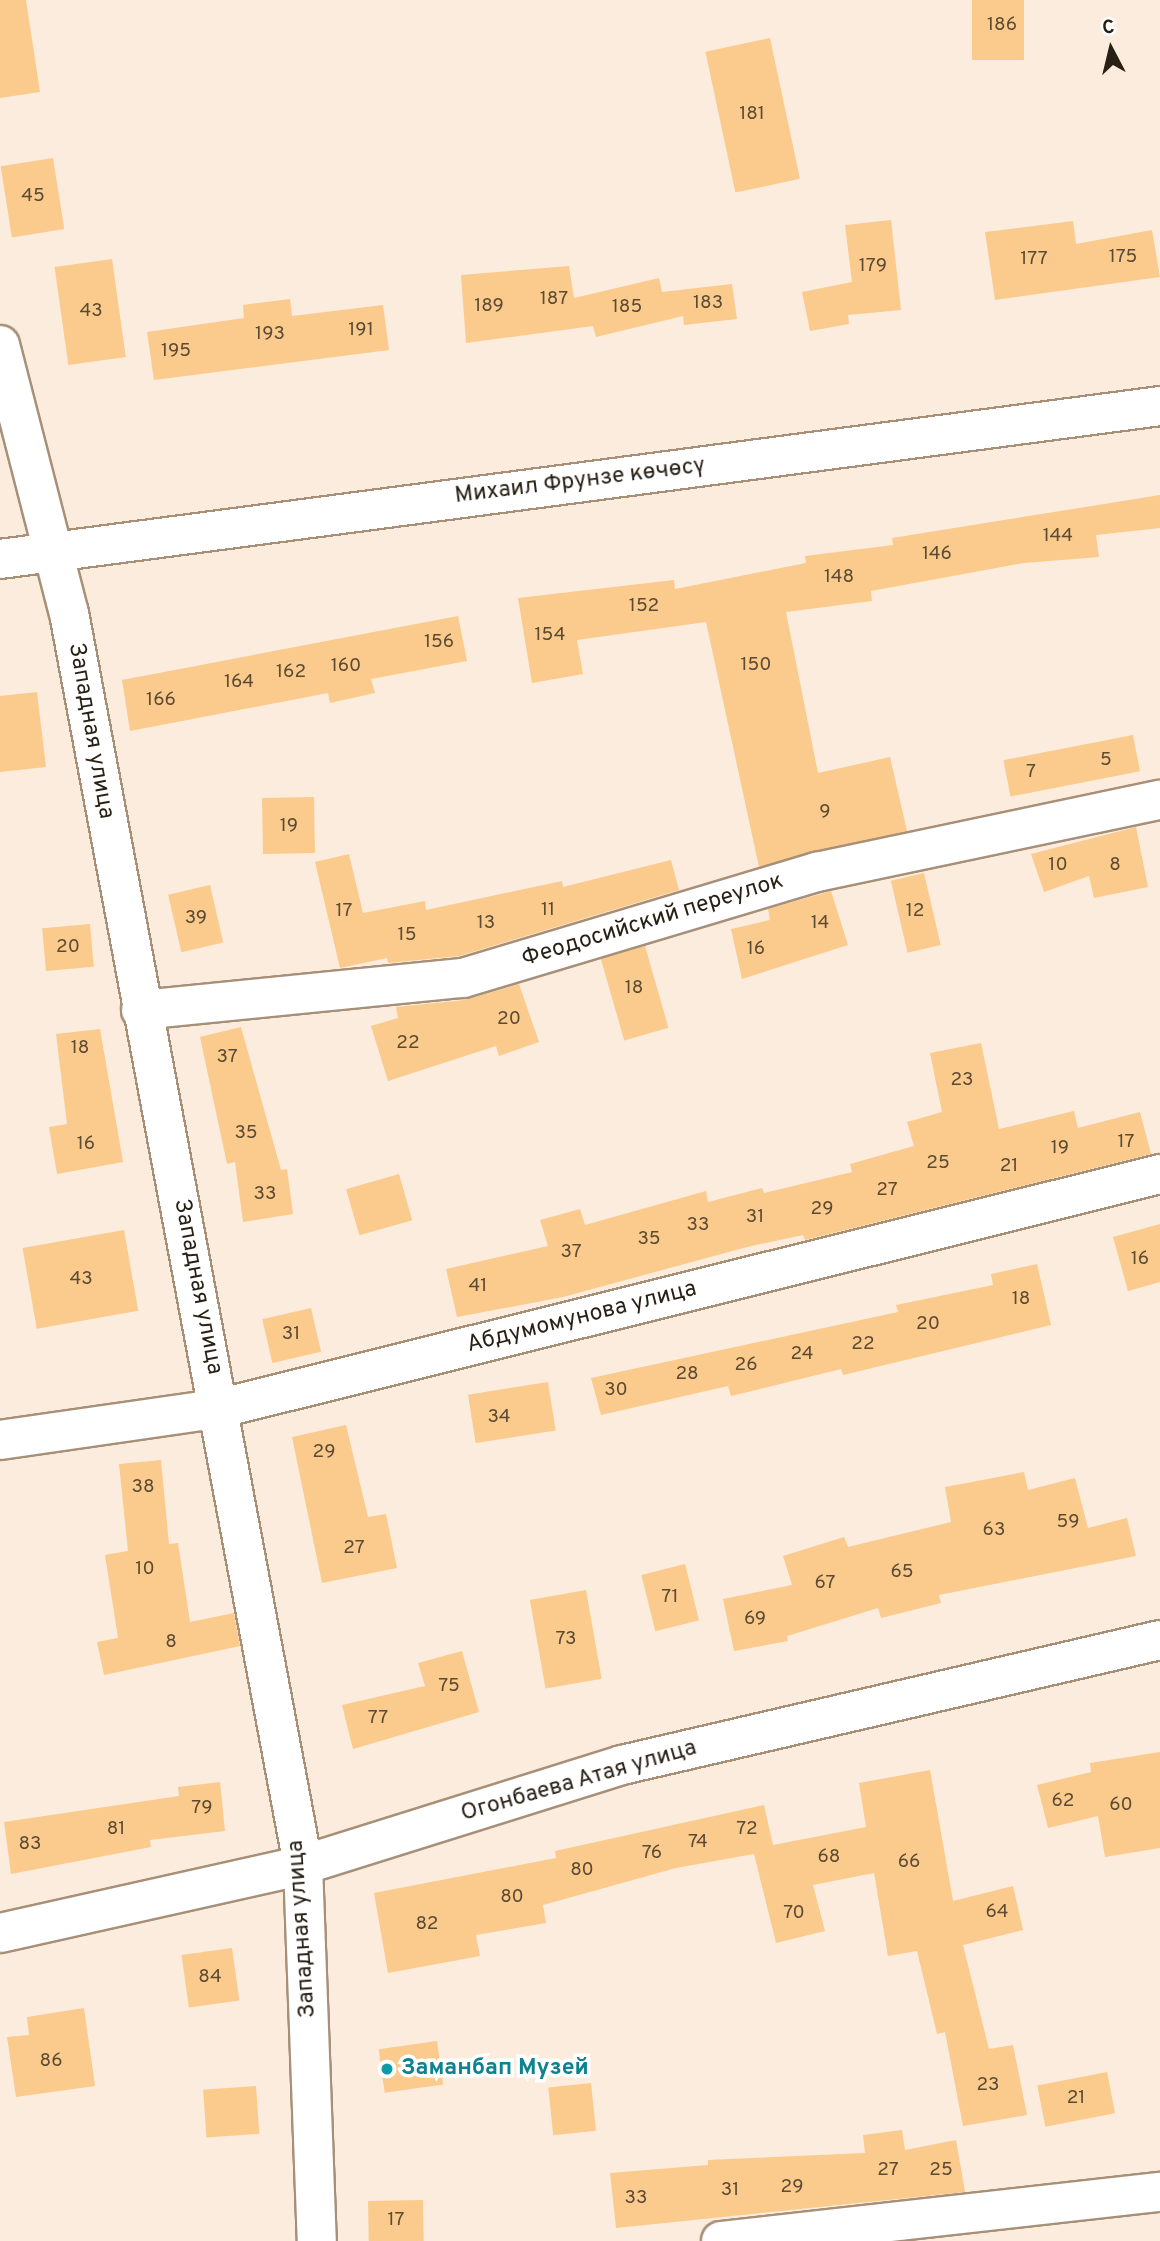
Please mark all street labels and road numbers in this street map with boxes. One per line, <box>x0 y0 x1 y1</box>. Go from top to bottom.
street label: Михаил Фрунзе көчөсү <box>453 453 707 511</box>
street label: Западная улица <box>61 641 119 821</box>
street label: Феодосийский переулок <box>519 868 787 974</box>
street label: Западная улица <box>166 1197 228 1377</box>
street label: Абдумомунова улица <box>464 1276 700 1360</box>
street label: Огонбаева Атая улица <box>458 1735 700 1829</box>
street label: Западная улица <box>283 1839 323 2019</box>

